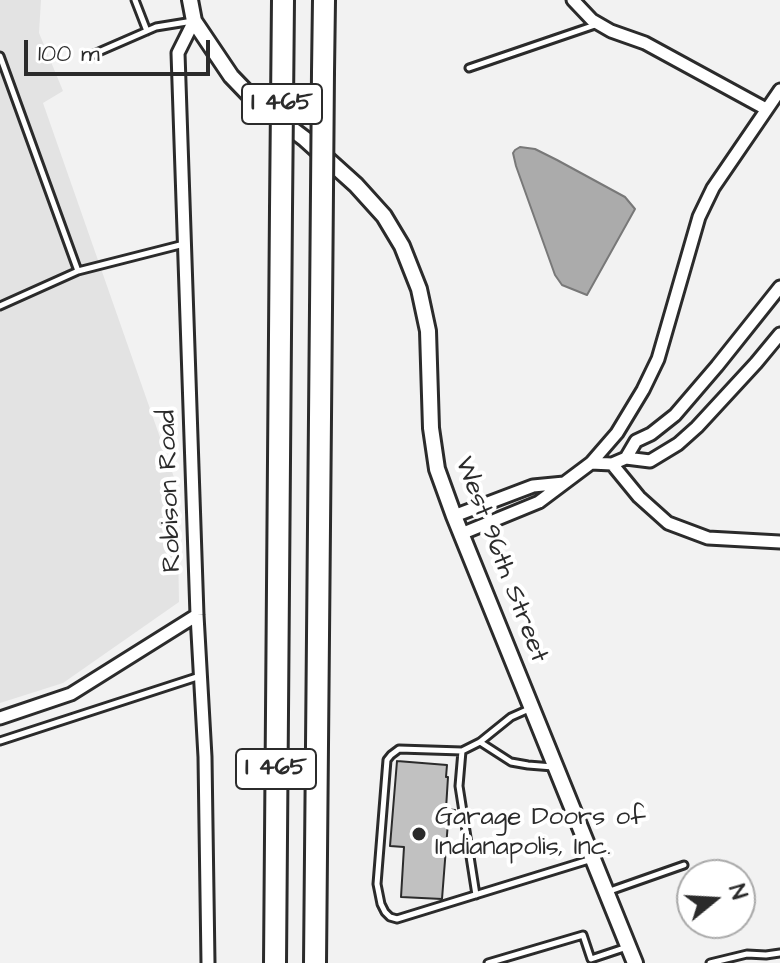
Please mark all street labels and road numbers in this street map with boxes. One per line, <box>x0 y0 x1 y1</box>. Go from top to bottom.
road number: I 465 <box>242 84 322 124</box>
street label: Robison Road <box>153 409 189 573</box>
street label: West 96th Street <box>446 453 554 667</box>
road number: I 465 <box>236 749 316 789</box>

